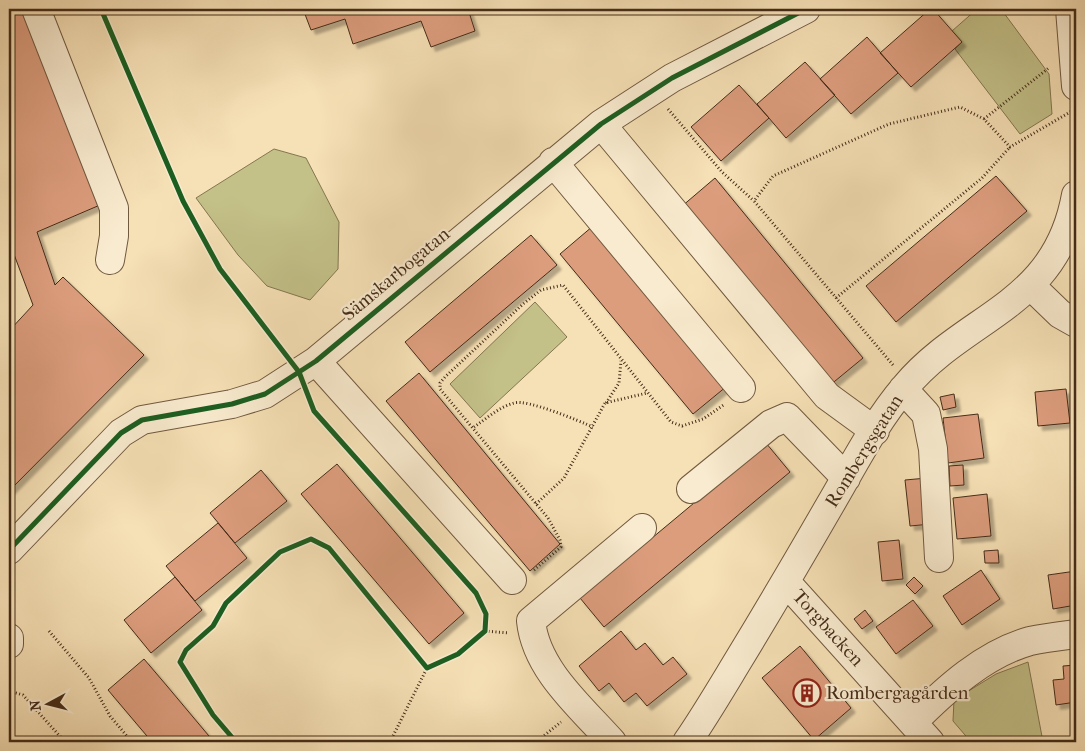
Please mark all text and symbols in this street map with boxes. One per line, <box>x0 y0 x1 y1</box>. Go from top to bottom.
street label: Sämskarbogatan <box>338 223 454 325</box>
street label: Rombergsgatan <box>821 391 907 511</box>
street label: Torgbacken <box>788 585 868 671</box>
north arrow <box>22 678 72 728</box>
building icon: Rombergagården <box>792 678 822 708</box>
place label: Rombergagården <box>826 682 969 704</box>
text: N <box>26 699 45 712</box>

